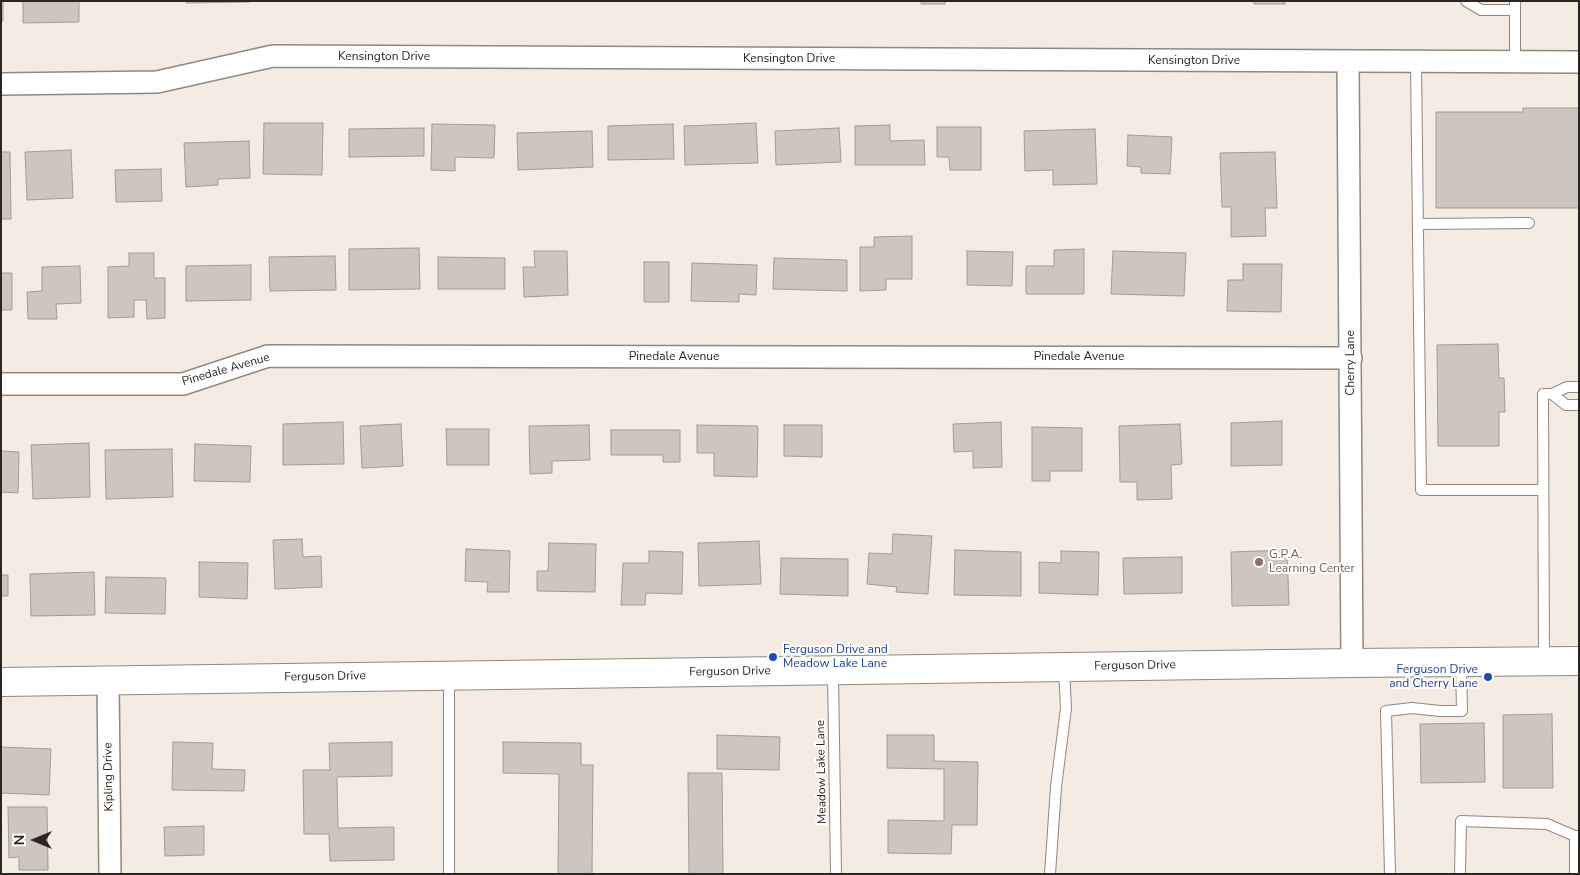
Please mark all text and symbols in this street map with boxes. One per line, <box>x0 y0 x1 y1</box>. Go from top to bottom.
street label: Kensington Drive <box>338 50 430 64</box>
street label: Kensington Drive <box>743 52 835 66</box>
street label: Kensington Drive <box>1148 54 1240 68</box>
street label: Cherry Lane <box>1344 330 1358 396</box>
street label: Pinedale Avenue <box>629 350 719 364</box>
street label: Pinedale Avenue <box>1034 350 1124 364</box>
street label: Pinedale Avenue <box>180 351 272 389</box>
place label: G.P.A. Learning Center <box>1269 548 1355 576</box>
marker: G.P.A. Learning Center <box>1253 556 1265 568</box>
place label: Ferguson Drive and Meadow Lake Lane <box>783 643 888 671</box>
marker: Ferguson Drive and Meadow Lake Lane <box>767 651 779 663</box>
street label: Ferguson Drive <box>1094 658 1176 674</box>
place label: Ferguson Drive and Cherry Lane <box>1389 663 1478 691</box>
street label: Ferguson Drive <box>689 664 771 680</box>
street label: Ferguson Drive <box>284 669 366 685</box>
marker: Ferguson Drive and Cherry Lane <box>1482 671 1494 683</box>
street label: Meadow Lake Lane <box>814 720 830 824</box>
street label: Kipling Drive <box>101 742 117 812</box>
north arrow <box>10 815 60 865</box>
text: N <box>10 835 29 845</box>

